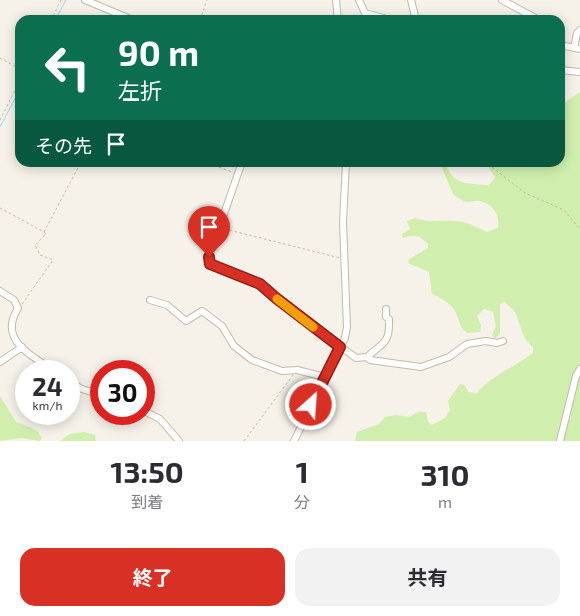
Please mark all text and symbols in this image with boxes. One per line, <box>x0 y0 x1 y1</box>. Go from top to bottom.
text: 90 m <box>118 31 199 73</box>
icon: left <box>35 35 100 100</box>
text: 左折 <box>118 77 162 103</box>
icon: arrive <box>102 130 130 158</box>
text: その先 <box>35 134 92 157</box>
pin <box>188 206 230 257</box>
icon: arrive <box>195 213 223 241</box>
speed limit sign: 30 <box>90 360 155 425</box>
text: 24 <box>32 371 63 401</box>
position arrow <box>284 378 336 430</box>
text: km/h <box>33 398 62 412</box>
text: 13:50 <box>110 453 184 489</box>
text: 1 <box>296 453 309 489</box>
text: 310 <box>421 456 470 492</box>
text: 到着 <box>131 492 163 511</box>
text: 分 <box>294 492 310 511</box>
text: m <box>438 492 452 511</box>
button: 終了 <box>20 548 285 606</box>
button: 共有 <box>295 548 560 606</box>

